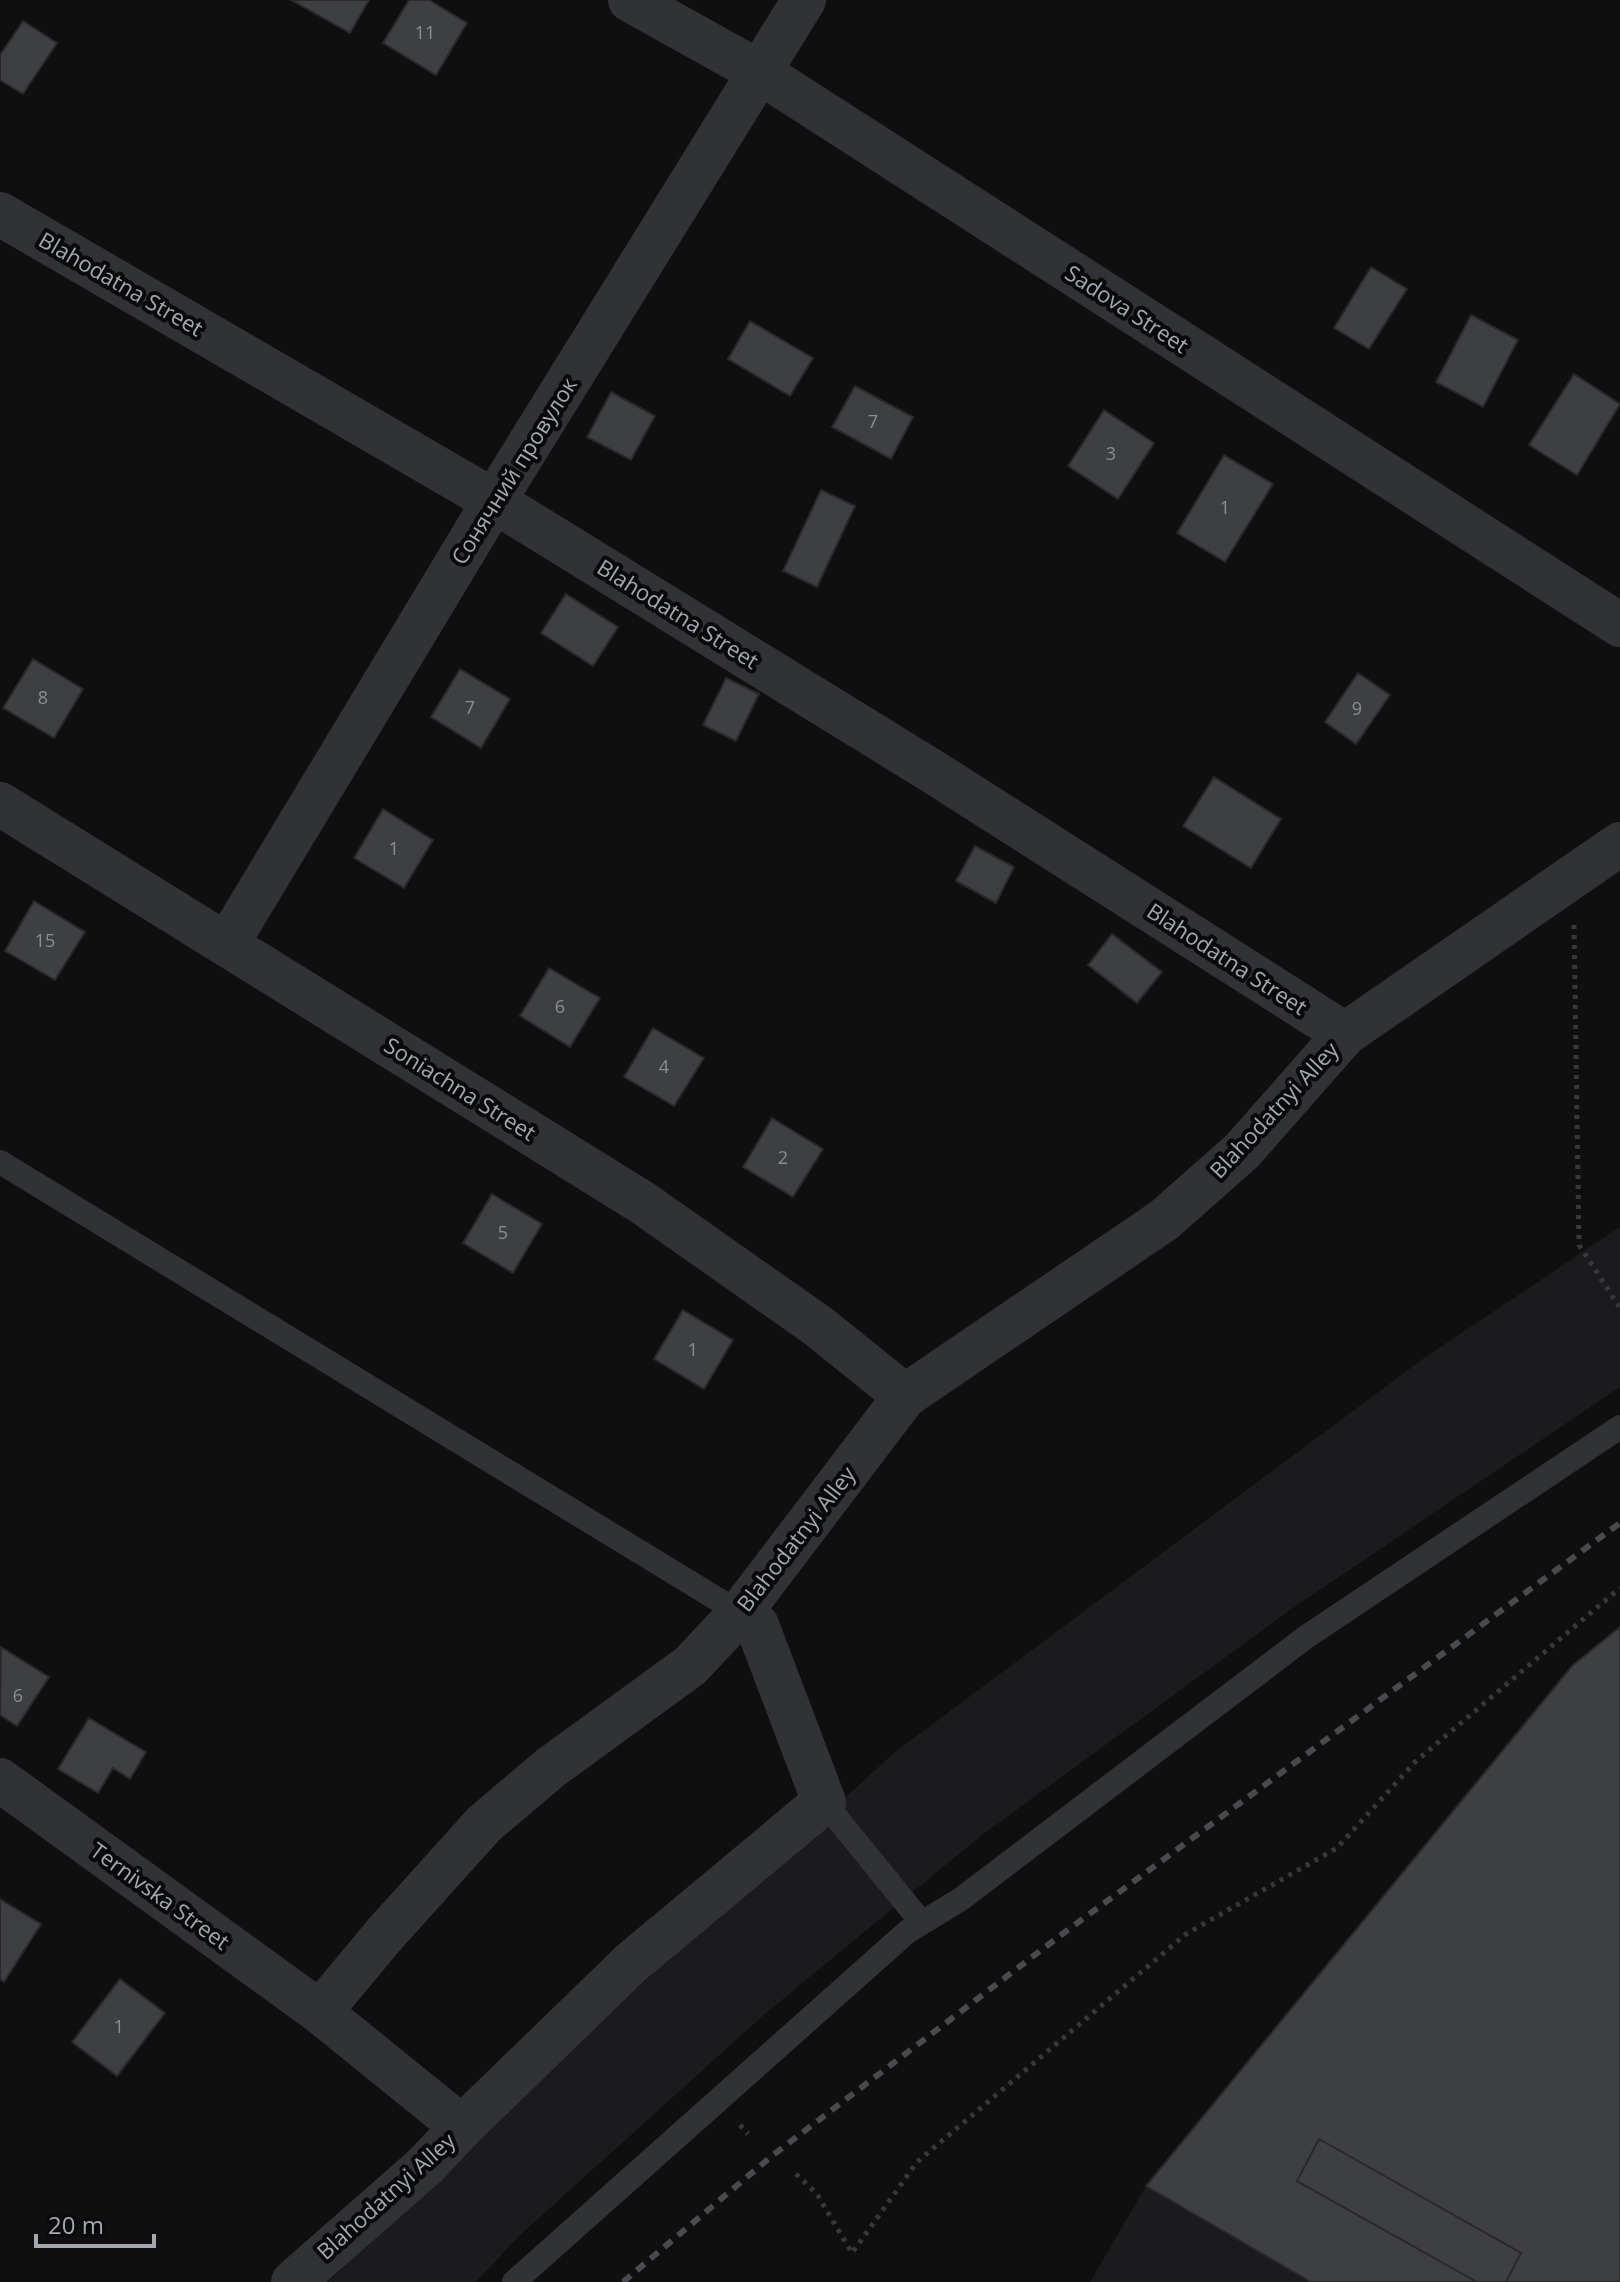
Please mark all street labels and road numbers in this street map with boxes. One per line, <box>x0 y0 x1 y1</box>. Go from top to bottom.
street label: Blahodatna Street <box>34 224 209 342</box>
street label: Sadova Street <box>1060 257 1195 359</box>
street label: Сонячний провулок <box>443 371 583 570</box>
street label: Blahodatna Street <box>592 551 765 675</box>
street label: Blahodatna Street <box>1142 895 1313 1021</box>
street label: Soniachna Street <box>379 1029 542 1147</box>
street label: Blahodatnyi Alley <box>1202 1034 1345 1184</box>
street label: Blahodatnyi Alley <box>729 1459 862 1617</box>
street label: Ternivska Street <box>85 1835 236 1956</box>
street label: Blahodatnyi Alley <box>310 2124 462 2265</box>

